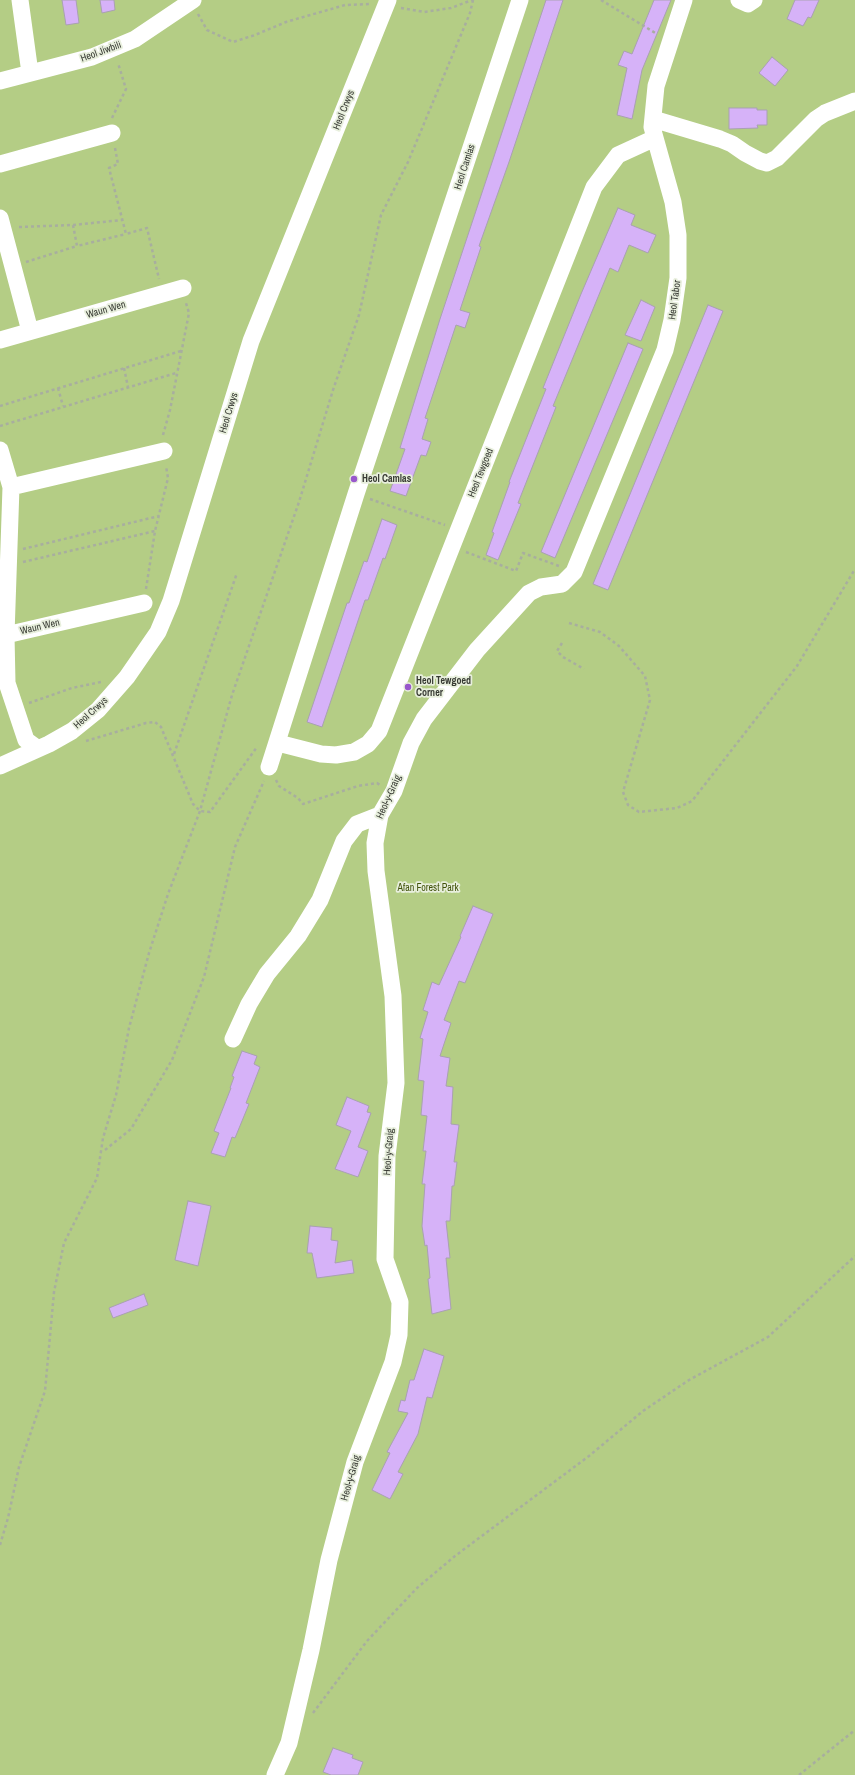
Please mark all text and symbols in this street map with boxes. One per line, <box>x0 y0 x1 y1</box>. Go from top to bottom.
street label: Heol Jiwbili <box>79 39 123 65</box>
street label: Heol Crwys <box>331 88 357 132</box>
street label: Heol Camlas <box>452 143 478 191</box>
street label: Heol Tabor <box>666 279 684 321</box>
street label: Waun Wen <box>85 299 127 321</box>
street label: Heol Crwys <box>217 391 241 435</box>
street label: Heol Tewgoed <box>466 447 496 499</box>
place label: Heol Camlas <box>362 473 411 485</box>
marker: Heol Camlas <box>349 474 359 484</box>
street label: Waun Wen <box>19 617 61 637</box>
place label: Heol Tewgoed Corner <box>416 675 471 698</box>
marker: Heol Tewgoed Corner <box>403 682 413 692</box>
street label: Heol Crwys <box>71 695 111 731</box>
street label: Heol-y-Graig <box>374 773 404 821</box>
park label: Afan Forest Park <box>397 882 459 894</box>
street label: Heol-y-Graig <box>381 1128 397 1176</box>
street label: Heol-y-Graig <box>339 1454 363 1502</box>

